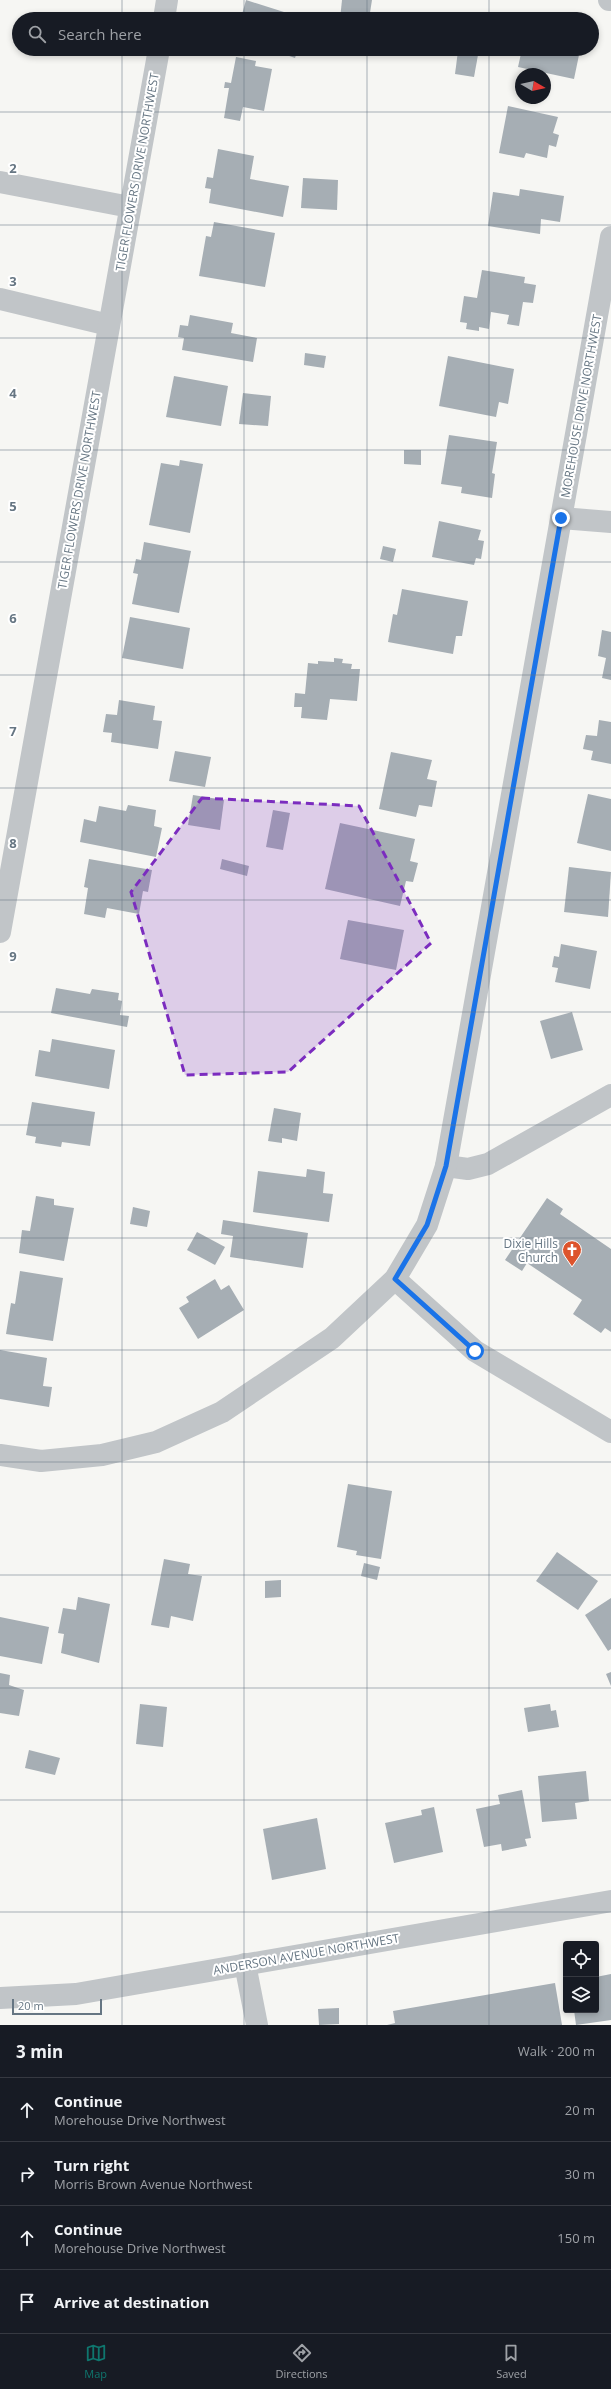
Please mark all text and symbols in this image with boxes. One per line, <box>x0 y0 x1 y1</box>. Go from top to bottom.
search box <box>12 12 599 56</box>
icon: search <box>26 23 48 45</box>
text: Search here <box>58 24 142 44</box>
north arrow <box>515 68 551 104</box>
street label: TIGER FLOWERS DRIVE NORTHWEST <box>111 71 163 272</box>
text: 2 <box>9 159 17 177</box>
text: 3 <box>9 272 17 290</box>
street label: MOREHOUSE DRIVE NORTHWEST <box>556 313 606 499</box>
text: 4 <box>9 384 17 402</box>
street label: TIGER FLOWERS DRIVE NORTHWEST <box>53 389 105 590</box>
text: 5 <box>9 497 17 515</box>
route end <box>552 509 570 527</box>
text: 6 <box>9 609 17 627</box>
text: 7 <box>9 722 17 740</box>
text: 8 <box>9 834 17 852</box>
text: 9 <box>9 947 17 965</box>
place label: Dixie Hills Church <box>503 1235 558 1266</box>
church icon: Dixie Hills Church <box>561 1239 583 1267</box>
route start <box>466 1342 484 1360</box>
street label: ANDERSON AVENUE NORTHWEST <box>212 1929 401 1979</box>
map controls <box>563 1941 599 2013</box>
button: locate <box>563 1941 599 1977</box>
button: layers <box>563 1977 599 2013</box>
scale bar <box>12 1997 102 2016</box>
text: 20 m <box>18 1998 44 2013</box>
text: 3 min <box>16 2040 63 2063</box>
text: Walk · 200 m <box>518 2042 595 2060</box>
text: Continue <box>54 2091 122 2111</box>
icon: ahead <box>16 2099 38 2121</box>
text: 20 m <box>565 2101 595 2119</box>
text: Morehouse Drive Northwest <box>54 2111 226 2129</box>
text: Turn right <box>54 2155 129 2175</box>
icon: right <box>16 2163 38 2185</box>
text: 30 m <box>565 2165 595 2183</box>
text: Morris Brown Avenue Northwest <box>54 2175 252 2193</box>
text: Continue <box>54 2219 122 2239</box>
icon: ahead <box>16 2227 38 2249</box>
text: 150 m <box>557 2229 595 2247</box>
text: Morehouse Drive Northwest <box>54 2239 226 2257</box>
icon: arrive <box>16 2291 38 2313</box>
text: Arrive at destination <box>54 2292 209 2312</box>
tab: Map <box>84 2342 107 2381</box>
tab: Directions <box>276 2342 328 2381</box>
tab: Saved <box>496 2342 527 2381</box>

